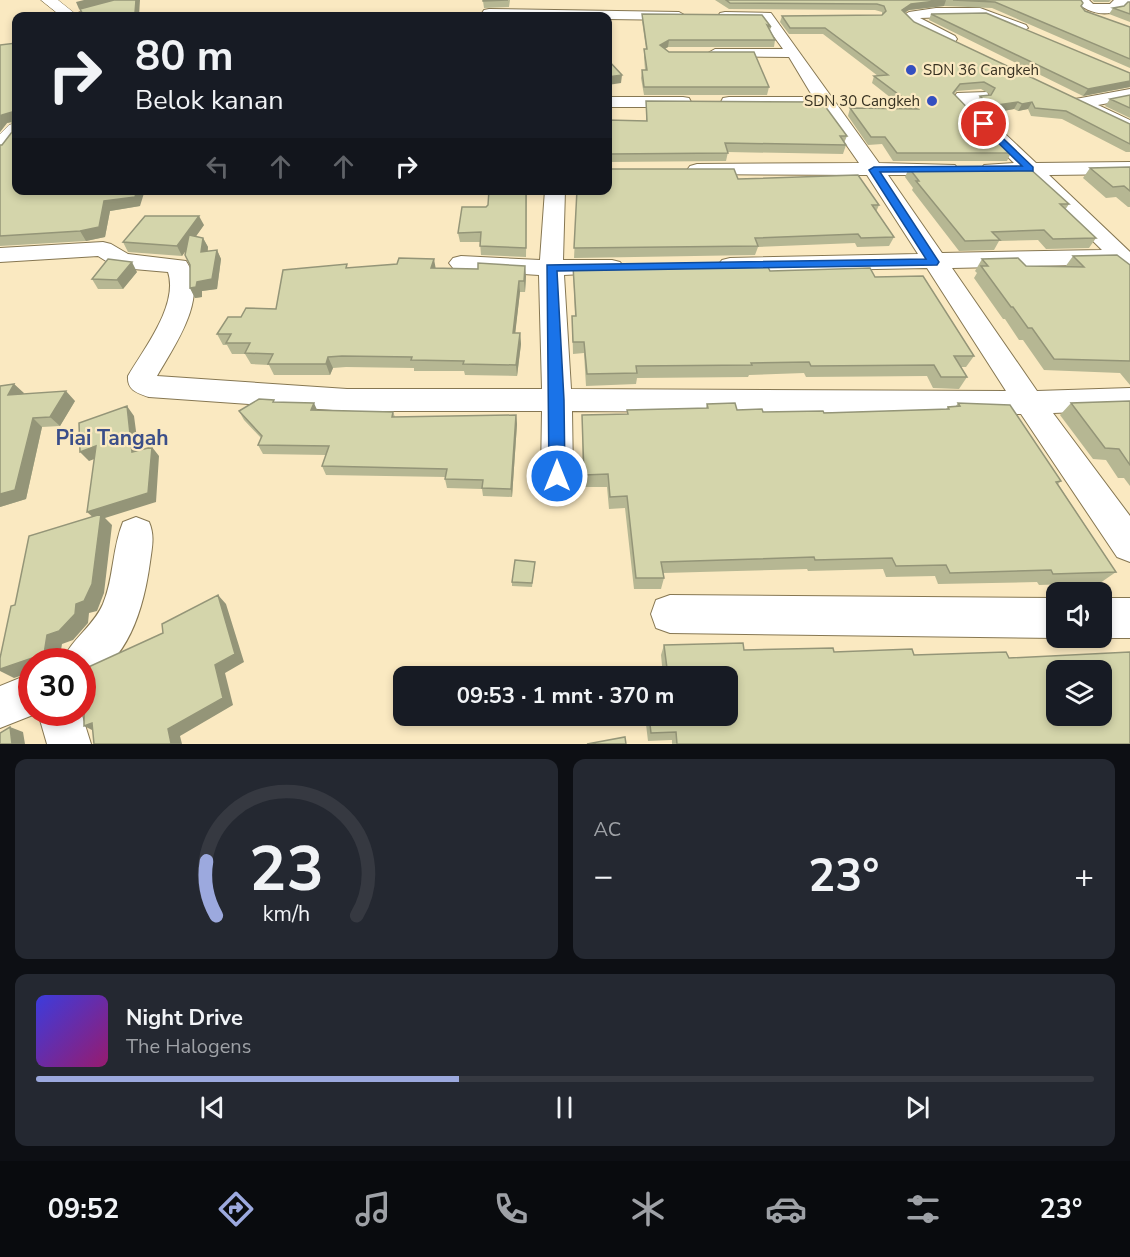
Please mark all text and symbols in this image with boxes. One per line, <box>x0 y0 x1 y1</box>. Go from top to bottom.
text: 80 m <box>135 28 234 85</box>
icon: right <box>36 36 114 114</box>
place label: SDN 36 Cangkeh <box>923 60 1039 80</box>
marker: SDN 36 Cangkeh <box>904 63 918 77</box>
text: Belok kanan <box>135 82 284 119</box>
place label: SDN 30 Cangkeh <box>804 91 920 111</box>
marker: SDN 30 Cangkeh <box>925 94 939 108</box>
pin <box>958 98 1009 149</box>
icon: arrive <box>967 107 1000 140</box>
icon: left <box>201 150 234 183</box>
icon: ahead <box>264 150 297 183</box>
icon: ahead <box>327 150 360 183</box>
icon: right <box>390 150 423 183</box>
district label: Piai Tangah <box>55 424 169 452</box>
position arrow <box>525 444 589 508</box>
map controls <box>1046 582 1112 726</box>
button: sound <box>1046 582 1112 648</box>
speed limit sign: 30 <box>18 648 96 726</box>
button: layers <box>1046 660 1112 726</box>
text: 09:53 · 1 mnt · 370 m <box>457 681 674 711</box>
text: AC <box>594 816 621 843</box>
text: 23 <box>249 827 324 912</box>
text: 23° <box>808 846 879 907</box>
text: − <box>594 854 613 899</box>
text: + <box>1074 854 1094 899</box>
text: km/h <box>263 899 310 929</box>
text: Night Drive <box>126 1003 243 1033</box>
text: The Halogens <box>126 1033 251 1060</box>
icon: previous <box>196 1091 229 1124</box>
icon: pause <box>548 1091 581 1124</box>
icon: next <box>901 1091 934 1124</box>
icon: directions <box>215 1188 257 1230</box>
icon: music <box>352 1188 394 1230</box>
icon: phone <box>490 1188 532 1230</box>
icon: climate <box>627 1188 669 1230</box>
icon: car <box>765 1188 807 1230</box>
icon: filters <box>902 1188 944 1230</box>
text: 09:52 <box>48 1191 119 1228</box>
text: 23° <box>1040 1191 1082 1228</box>

